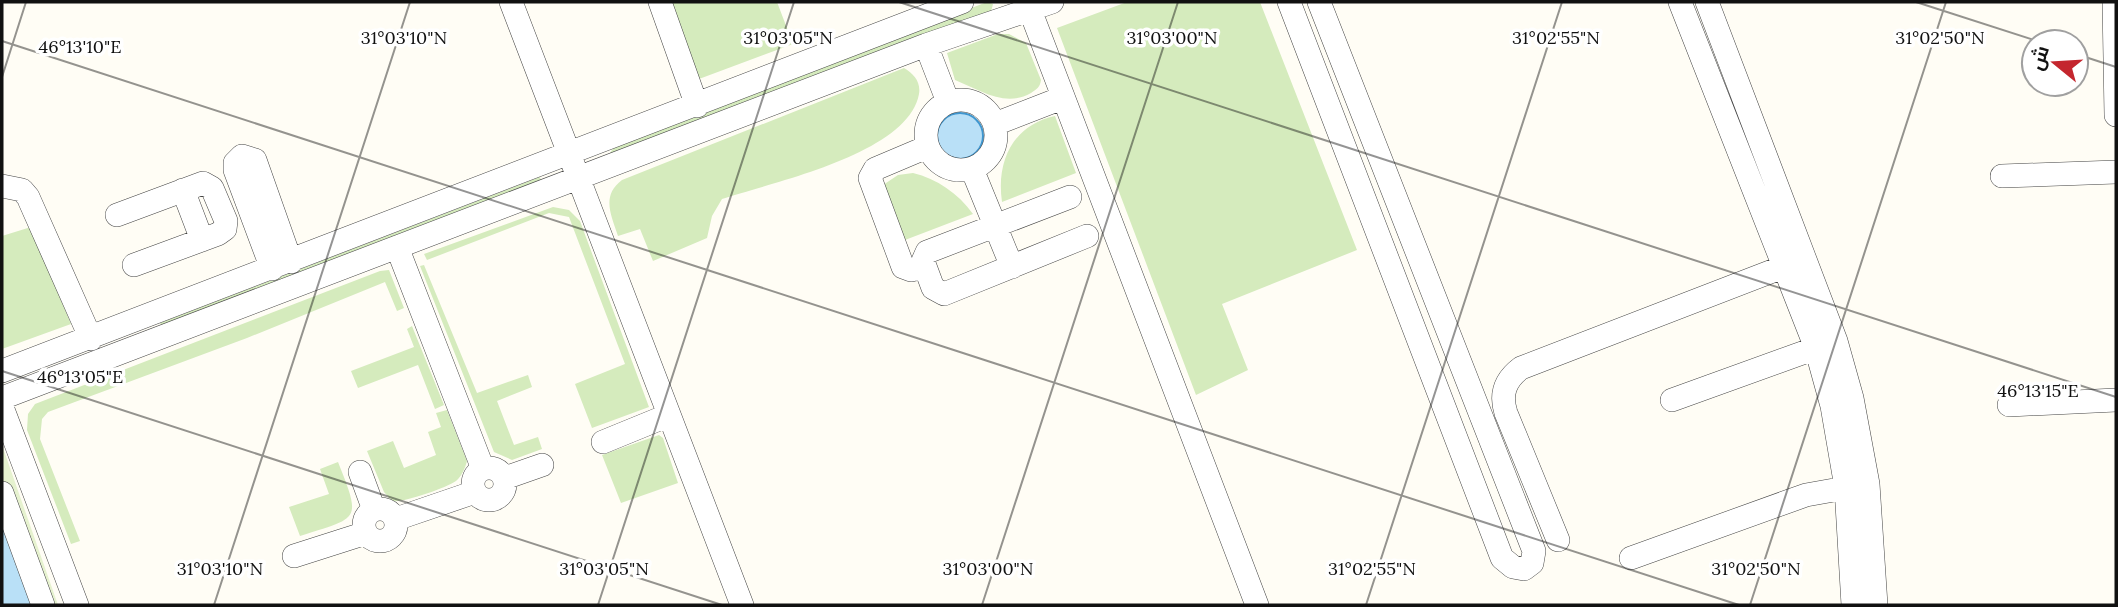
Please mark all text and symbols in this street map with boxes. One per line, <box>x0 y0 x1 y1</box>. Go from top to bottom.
text: 31°03'10"N <box>361 26 447 49</box>
text: 31°03'05"N <box>743 26 833 49</box>
text: 31°03'00"N <box>1126 26 1218 49</box>
text: 31°02'55"N <box>1512 26 1600 49</box>
text: 31°02'50"N <box>1895 26 1985 49</box>
north arrow <box>2020 28 2090 98</box>
text: 46°13'10"E <box>39 35 121 58</box>
text: ش <box>2024 42 2054 73</box>
text: 46°13'05"E <box>37 365 123 388</box>
text: 46°13'15"E <box>1997 379 2079 402</box>
text: 31°03'10"N <box>177 557 263 580</box>
text: 31°03'05"N <box>559 557 649 580</box>
text: 31°03'00"N <box>942 557 1034 580</box>
text: 31°02'55"N <box>1328 557 1416 580</box>
text: 31°02'50"N <box>1711 557 1801 580</box>

